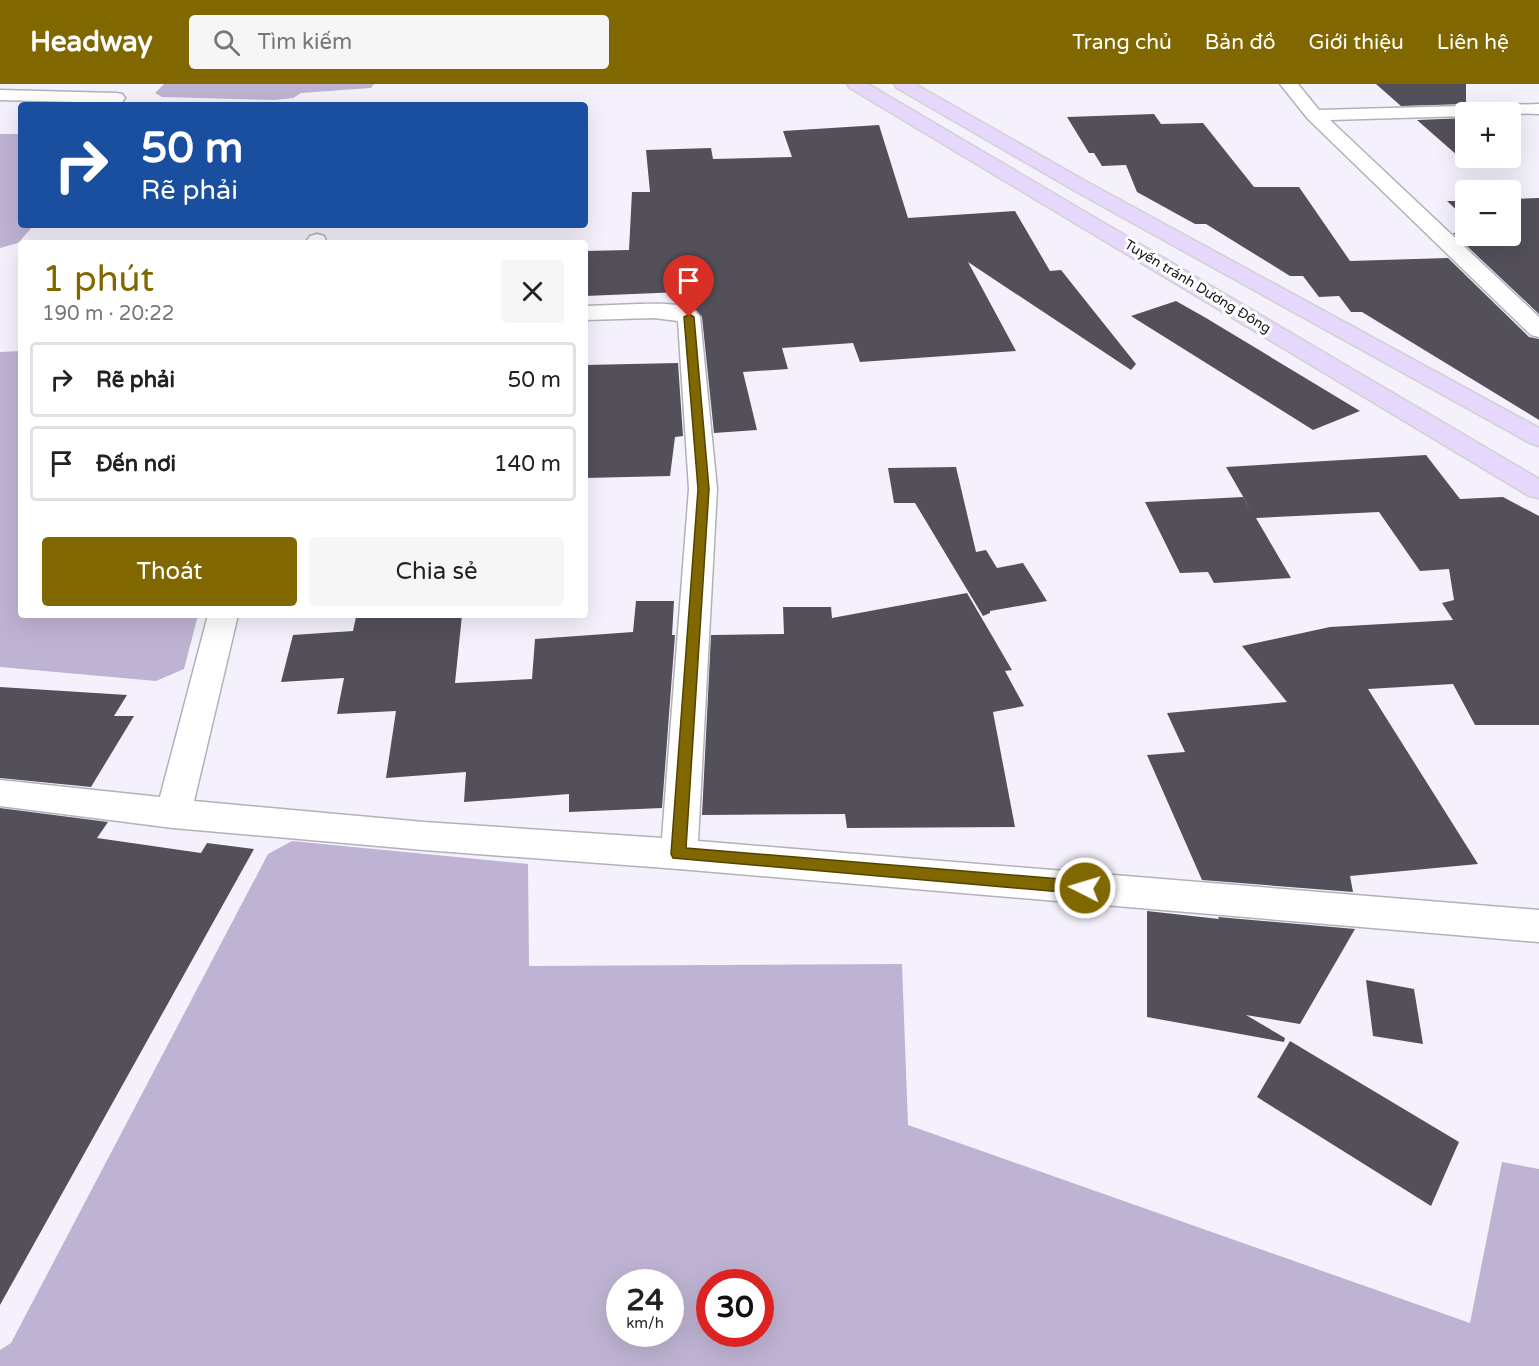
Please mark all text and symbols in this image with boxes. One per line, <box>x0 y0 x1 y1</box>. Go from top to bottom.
search box <box>189 15 609 69</box>
text: Headway <box>30 25 153 59</box>
icon: search <box>210 26 243 59</box>
text: Tìm kiếm <box>258 29 352 55</box>
text: Trang chủ <box>1072 30 1172 55</box>
text: Bản đồ <box>1205 30 1276 55</box>
text: Giới thiệu <box>1309 30 1404 55</box>
text: Liên hệ <box>1437 30 1509 55</box>
map controls <box>1455 102 1521 246</box>
button: + <box>1455 102 1521 168</box>
text: 50 m <box>141 123 243 174</box>
icon: right <box>42 126 120 204</box>
text: Rẽ phải <box>141 174 238 207</box>
button: − <box>1455 180 1521 246</box>
street label: Tuyến tránh Dương Đông <box>1121 236 1274 337</box>
pin <box>663 255 714 317</box>
text: 1 phút <box>42 258 154 301</box>
button: close <box>501 260 564 323</box>
icon: arrive <box>672 264 705 297</box>
text: 190 m · 20:22 <box>42 302 174 326</box>
icon: right <box>45 363 78 396</box>
text: Rẽ phải <box>96 367 175 393</box>
text: 50 m <box>507 367 561 393</box>
icon: arrive <box>45 447 78 480</box>
text: Đến nơi <box>96 451 176 477</box>
text: 140 m <box>494 451 561 477</box>
button: Thoát <box>42 537 297 606</box>
button: Chia sẻ <box>309 537 564 606</box>
position arrow <box>1053 856 1117 920</box>
speed limit sign: 30 <box>696 1269 774 1347</box>
text: 24 <box>626 1282 664 1319</box>
text: km/h <box>626 1314 664 1332</box>

